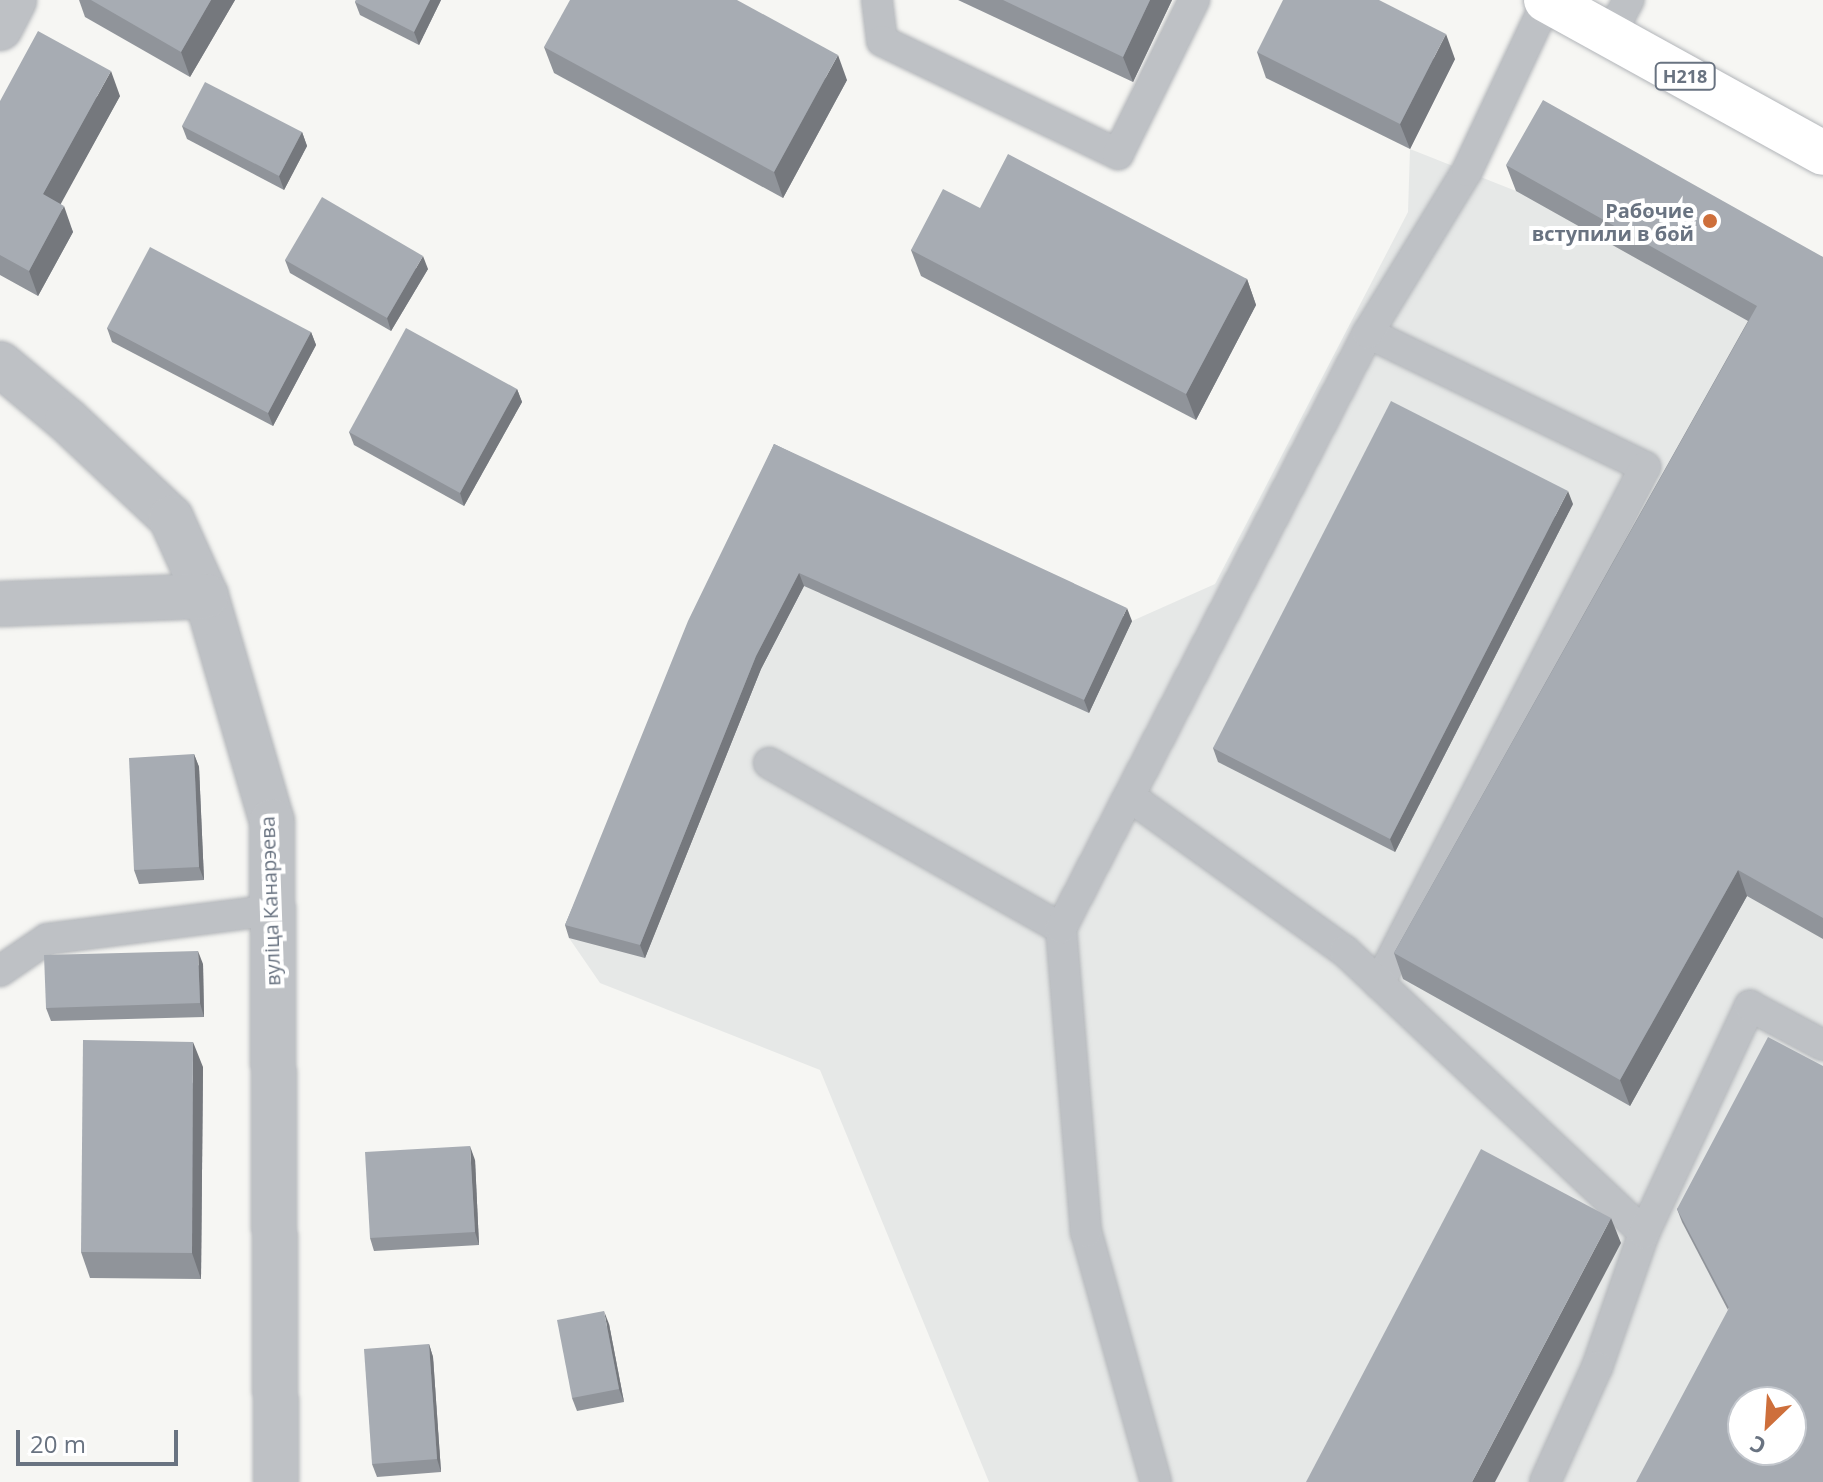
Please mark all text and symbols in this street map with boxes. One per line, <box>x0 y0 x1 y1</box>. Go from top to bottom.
road number: Н218 <box>1653 62 1717 90</box>
place label: Рабочие вступили в бой <box>1532 198 1694 245</box>
marker: Рабочие вступили в бой <box>1701 212 1719 230</box>
street label: вуліца Канарэева <box>255 816 285 986</box>
north arrow <box>1727 1386 1807 1466</box>
scale bar <box>20 1414 182 1464</box>
text: 20 m <box>30 1427 86 1460</box>
text: С <box>1745 1429 1770 1462</box>

